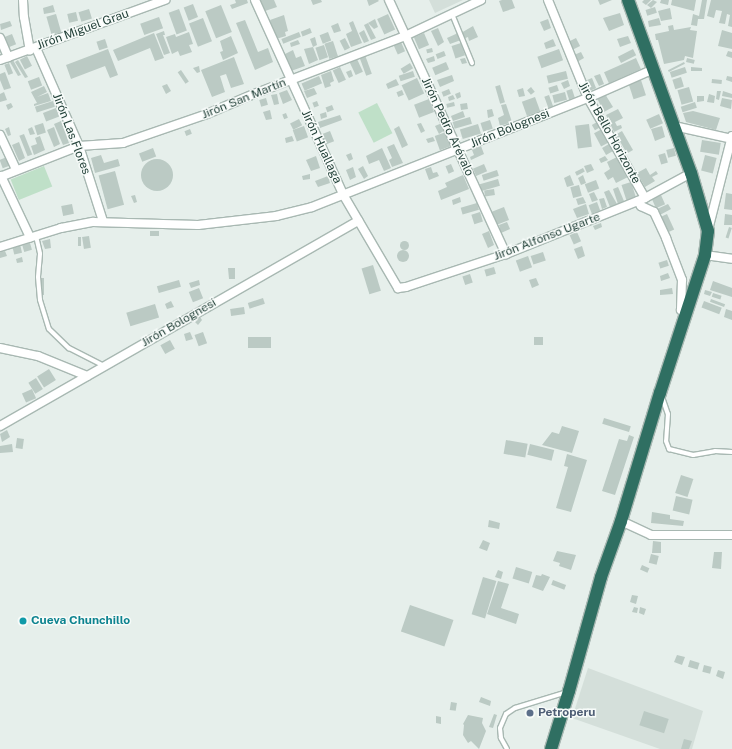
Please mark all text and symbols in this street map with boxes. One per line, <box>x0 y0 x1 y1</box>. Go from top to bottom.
street label: Jirón Miguel Grau <box>35 7 131 53</box>
street label: Jirón Pedro Arévalo <box>418 75 476 179</box>
street label: Jirón San Martín <box>200 76 288 122</box>
street label: Jirón Bello Horizonte <box>575 80 643 186</box>
street label: Jirón Las Flores <box>49 91 93 177</box>
street label: Jirón Bolognesi <box>468 107 552 151</box>
street label: Jirón Huallaga <box>298 108 344 186</box>
street label: Jirón Alfonso Ugarte <box>492 210 602 264</box>
street label: Jirón Bolognesi <box>139 296 219 350</box>
place label: Cueva Chunchillo <box>31 614 130 628</box>
marker: Cueva Chunchillo <box>18 616 28 626</box>
place label: Petroperu <box>538 706 595 720</box>
marker: Petroperu <box>525 708 535 718</box>

